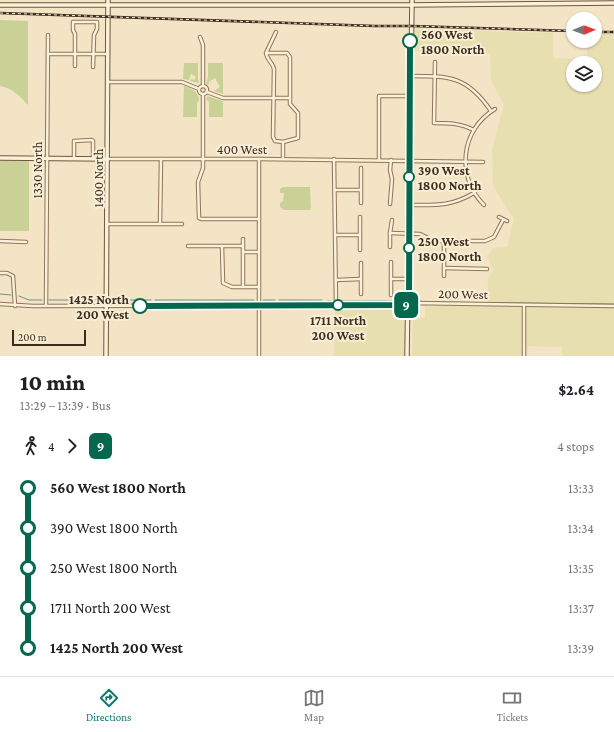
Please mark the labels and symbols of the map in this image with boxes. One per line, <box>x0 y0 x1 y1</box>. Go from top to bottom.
north arrow <box>566 12 602 48</box>
place label: 560 West 1800 North <box>421 27 485 57</box>
marker: 560 West 1800 North <box>402 33 418 49</box>
street label: 1330 North <box>30 141 45 199</box>
street label: 400 West <box>217 142 268 157</box>
street label: 1400 North <box>91 149 106 207</box>
place label: 390 West 1800 North <box>418 163 482 193</box>
marker: 390 West 1800 North <box>403 171 415 183</box>
place label: 250 West 1800 North <box>418 234 482 264</box>
marker: 250 West 1800 North <box>403 242 415 254</box>
street label: 200 West <box>438 286 489 302</box>
place label: 1425 North 200 West <box>69 292 130 322</box>
line badge: 9 <box>393 292 419 318</box>
marker: 1425 North 200 West <box>132 298 148 314</box>
marker: 1711 North 200 West <box>332 299 344 311</box>
place label: 1711 North 200 West <box>310 313 367 343</box>
scale bar <box>12 328 86 347</box>

